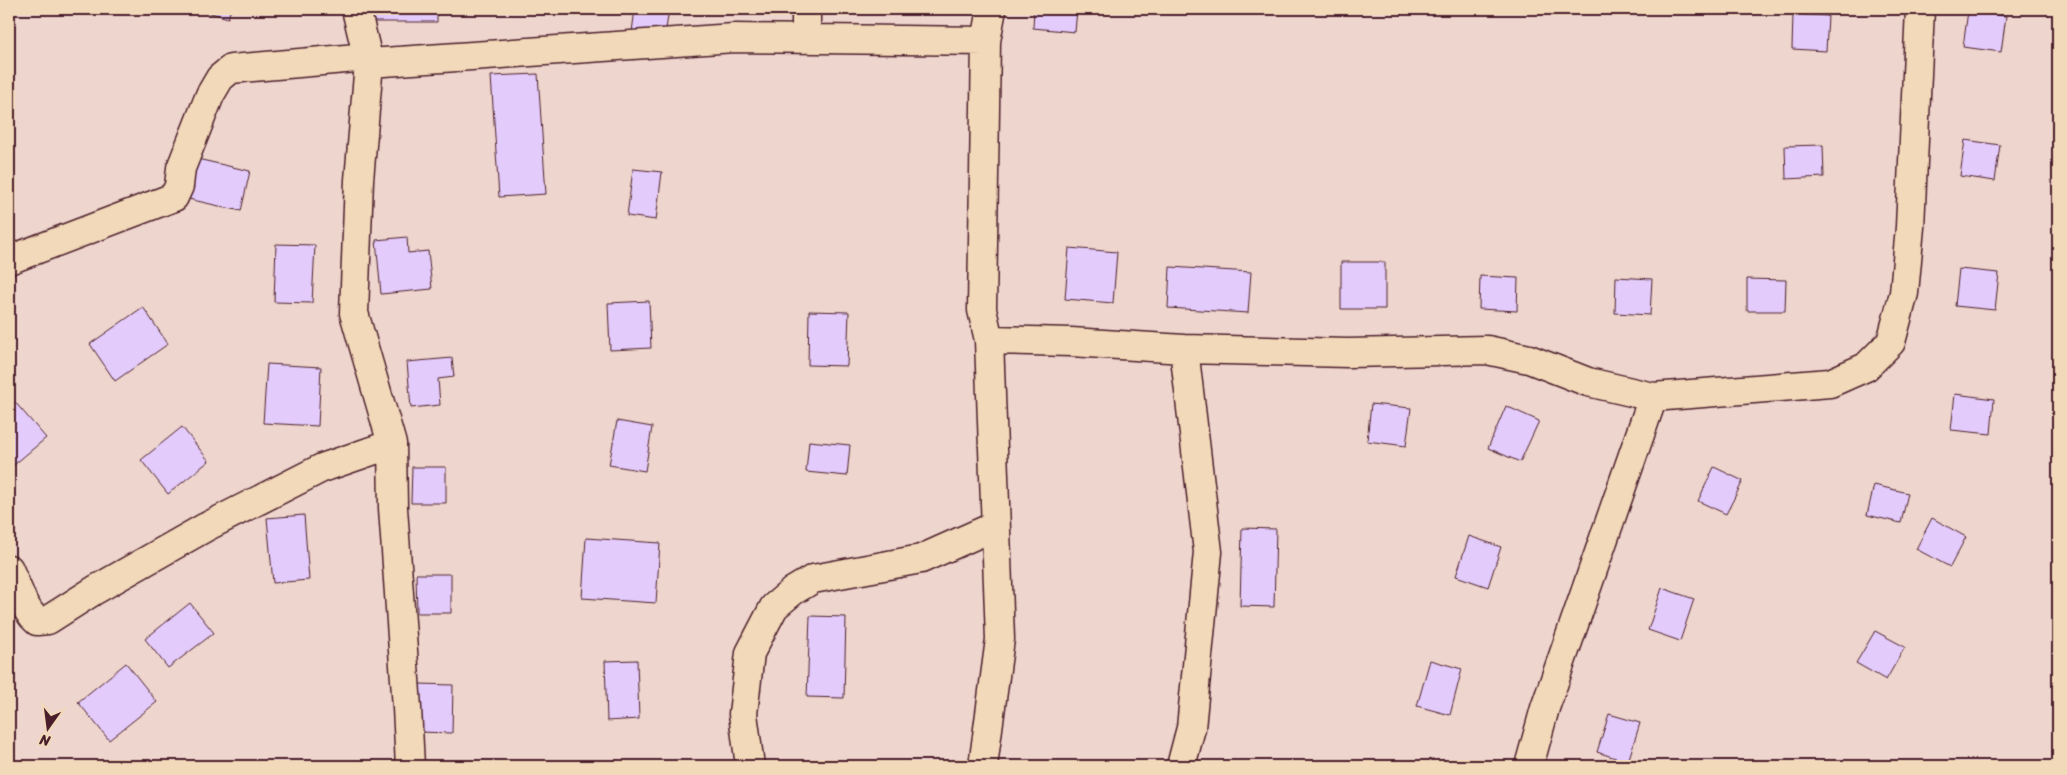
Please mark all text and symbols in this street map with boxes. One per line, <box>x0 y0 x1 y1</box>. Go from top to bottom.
north arrow <box>22 702 72 752</box>
text: N <box>37 727 54 754</box>

